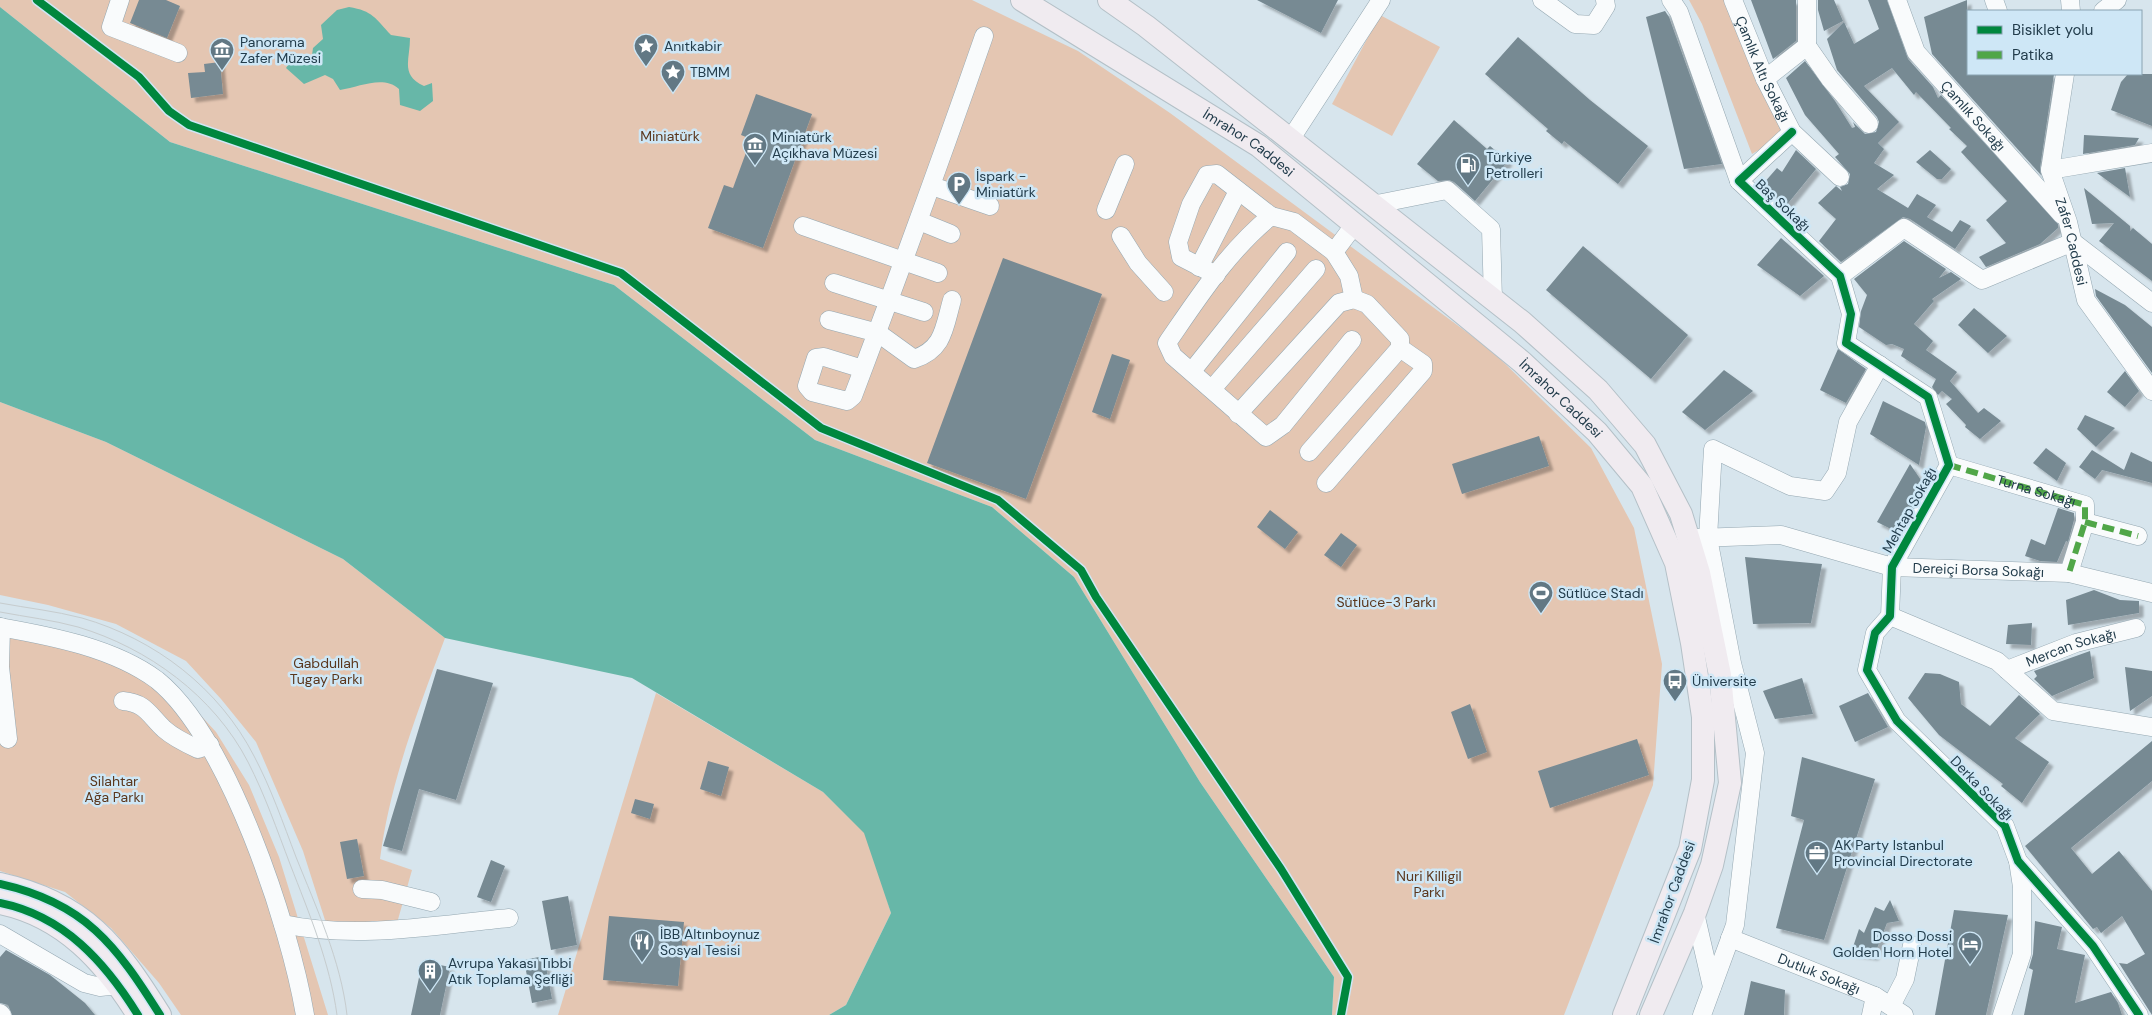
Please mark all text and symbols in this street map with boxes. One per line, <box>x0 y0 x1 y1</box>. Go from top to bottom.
legend <box>1967 10 2142 75</box>
street label: Çamlık Altı Sokağı <box>1731 13 1794 125</box>
text: Bisiklet yolu <box>2012 20 2093 40</box>
place label: Panorama Zafer Müzesi <box>240 33 321 67</box>
place icon: Anıtkabir <box>633 33 659 67</box>
museum icon: Panorama Zafer Müzesi <box>209 37 235 71</box>
place label: Anıtkabir <box>664 37 722 55</box>
text: Patika <box>2012 45 2053 65</box>
place icon: TBMM <box>660 59 686 93</box>
place label: TBMM <box>690 63 730 81</box>
street label: Çamlık Sokağı <box>1937 77 2010 155</box>
street label: İmrahor Caddesi <box>1200 105 1298 180</box>
park label: Miniatürk <box>640 127 700 145</box>
place label: Miniatürk Açıkhava Müzesi <box>772 128 877 162</box>
museum icon: Miniatürk Açıkhava Müzesi <box>742 132 768 166</box>
place label: Türkiye Petrolleri <box>1486 148 1543 182</box>
fuel station icon: Türkiye Petrolleri <box>1455 152 1481 186</box>
place label: İspark - Miniatürk <box>976 167 1036 201</box>
parking icon: İspark - Miniatürk <box>946 171 972 205</box>
street label: Baş Sokağı <box>1752 175 1814 235</box>
street label: Zafer Caddesi <box>2051 195 2091 287</box>
street label: İmrahor Caddesi <box>1516 355 1607 441</box>
street label: Mehtap Sokağı <box>1878 464 1940 556</box>
street label: Turna Sokağı <box>1995 471 2078 511</box>
street label: Dereiçi Borsa Sokağı <box>1912 559 2044 581</box>
sports icon: Sütlüce Stadı <box>1528 580 1554 614</box>
place label: Sütlüce Stadı <box>1558 584 1644 602</box>
park label: Sütlüce-3 Parkı <box>1336 593 1436 611</box>
street label: Mercan Sokağı <box>2023 624 2118 671</box>
park label: Gabdullah Tugay Parkı <box>290 654 362 688</box>
bus stop icon: Üniversite <box>1662 668 1688 702</box>
place label: Üniversite <box>1692 672 1756 690</box>
street label: Derka Sokağı <box>1947 752 2017 824</box>
park label: Silahtar Ağa Parkı <box>84 772 144 806</box>
place label: AK Party Istanbul Provincial Directorate <box>1834 836 1973 870</box>
street label: İmrahor Caddesi <box>1645 838 1699 946</box>
office icon: AK Party Istanbul Provincial Directorate <box>1804 840 1830 874</box>
park label: Nuri Killigil Parkı <box>1396 867 1462 901</box>
place label: İBB Altınboynuz Sosyal Tesisi <box>660 925 760 959</box>
place label: Dosso Dossi Golden Horn Hotel <box>1833 927 1952 961</box>
restaurant icon: İBB Altınboynuz Sosyal Tesisi <box>629 929 655 963</box>
hotel icon: Dosso Dossi Golden Horn Hotel <box>1957 931 1983 965</box>
street label: Dutluk Sokağı <box>1775 949 1863 998</box>
place label: Avrupa Yakası Tıbbi Atık Toplama Şefliği <box>448 954 573 988</box>
building icon: Avrupa Yakası Tıbbi Atık Toplama Şefliği <box>417 958 443 992</box>

